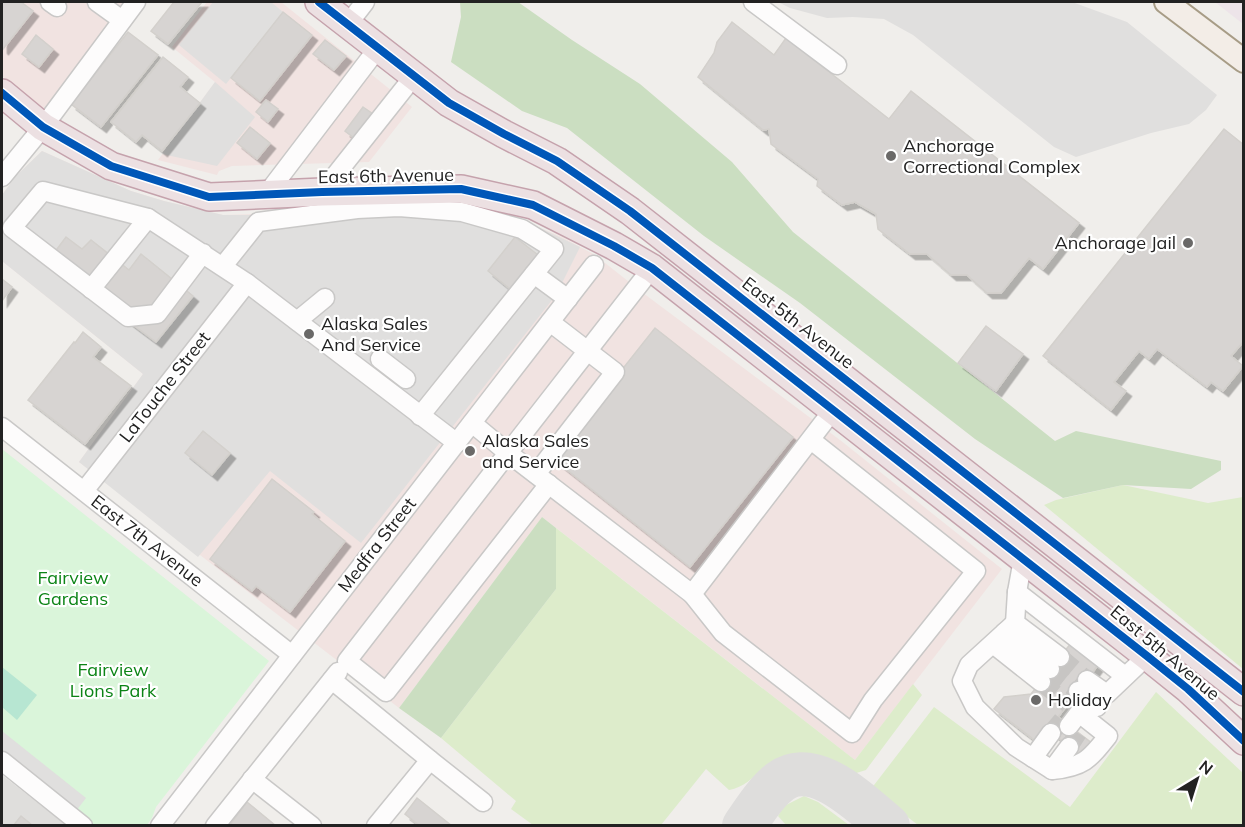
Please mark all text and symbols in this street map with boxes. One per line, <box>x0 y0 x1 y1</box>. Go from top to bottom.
place label: Anchorage Correctional Complex <box>903 134 1080 178</box>
marker: Anchorage Correctional Complex <box>884 149 898 163</box>
street label: East 6th Avenue <box>318 163 454 188</box>
place label: Anchorage Jail <box>1055 231 1176 254</box>
marker: Anchorage Jail <box>1181 236 1195 250</box>
street label: East 5th Avenue <box>738 272 859 374</box>
place label: Alaska Sales And Service <box>321 312 428 356</box>
street label: LaTouche Street <box>114 327 215 447</box>
marker: Alaska Sales And Service <box>302 327 316 341</box>
place label: Alaska Sales and Service <box>482 429 589 473</box>
marker: Alaska Sales and Service <box>463 444 477 458</box>
street label: East 7th Avenue <box>87 490 208 592</box>
street label: Medfra Street <box>332 493 421 597</box>
park label: Fairview Gardens <box>37 566 109 610</box>
street label: East 5th Avenue <box>1106 600 1225 705</box>
park label: Fairview Lions Park <box>70 658 157 702</box>
place label: Holiday <box>1048 688 1112 711</box>
marker: Holiday <box>1029 693 1043 707</box>
north arrow <box>1167 749 1227 809</box>
text: N <box>1195 756 1217 779</box>

